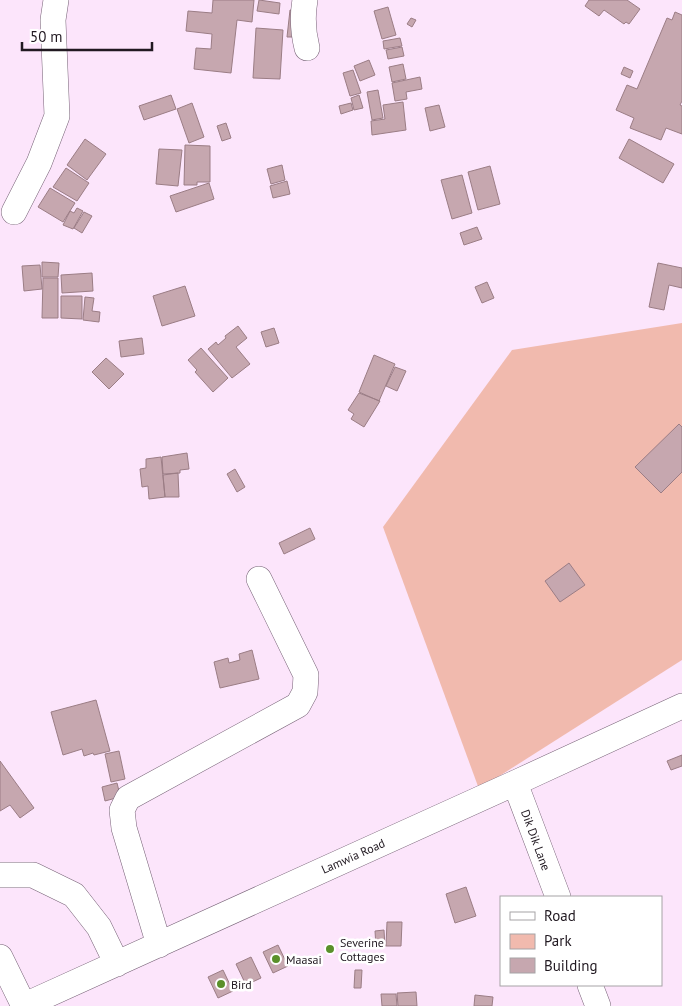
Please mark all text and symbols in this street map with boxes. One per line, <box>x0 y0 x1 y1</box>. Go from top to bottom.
scale bar <box>22 20 152 52</box>
text: 50 m <box>30 27 63 46</box>
street label: Dik Dik Lane <box>518 807 554 873</box>
street label: Lamwia Road <box>319 835 387 877</box>
legend <box>500 896 662 986</box>
text: Road <box>544 906 576 925</box>
text: Park <box>544 931 572 950</box>
place label: Severine Cottages <box>340 935 385 964</box>
marker: Severine Cottages <box>324 943 336 955</box>
place label: Maasai <box>286 952 322 967</box>
marker: Maasai <box>270 953 282 965</box>
text: Building <box>544 956 598 975</box>
place label: Bird <box>231 977 252 992</box>
marker: Bird <box>215 978 227 990</box>

